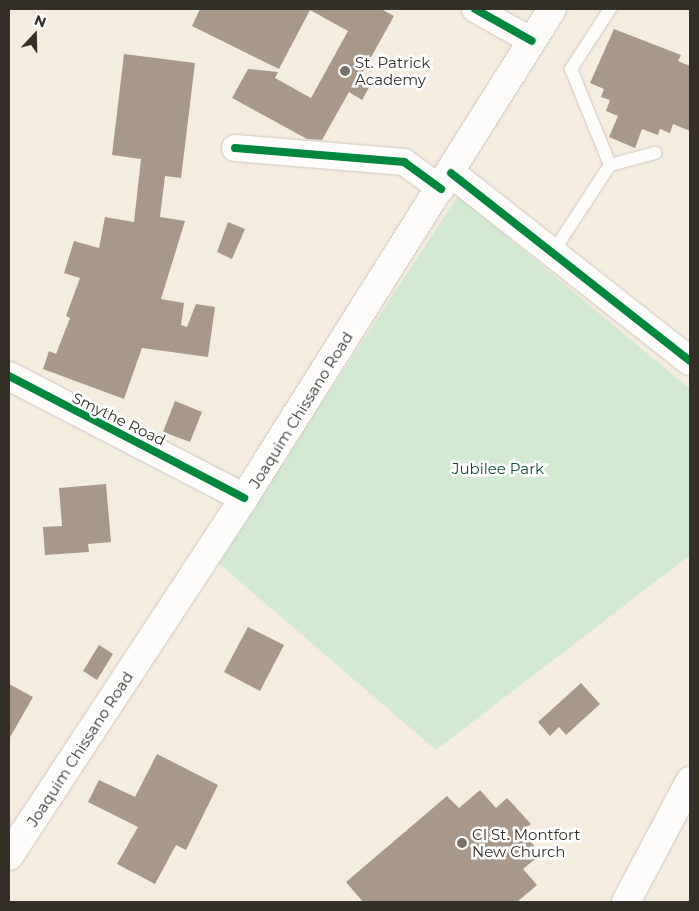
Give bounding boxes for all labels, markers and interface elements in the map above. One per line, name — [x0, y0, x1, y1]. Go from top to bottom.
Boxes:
north arrow — [10, 10, 60, 60]
text: N — [32, 11, 49, 31]
place label: St. Patrick Academy — [355, 53, 430, 88]
marker: St. Patrick Academy — [339, 65, 351, 77]
street label: Joaquim Chissano Road — [245, 329, 357, 491]
street label: Smythe Road — [69, 389, 169, 449]
park label: Jubilee Park — [452, 460, 544, 478]
street label: Joaquim Chissano Road — [23, 668, 137, 830]
place label: CI St. Montfort New Church — [472, 825, 580, 860]
marker: CI St. Montfort New Church — [456, 837, 468, 849]

